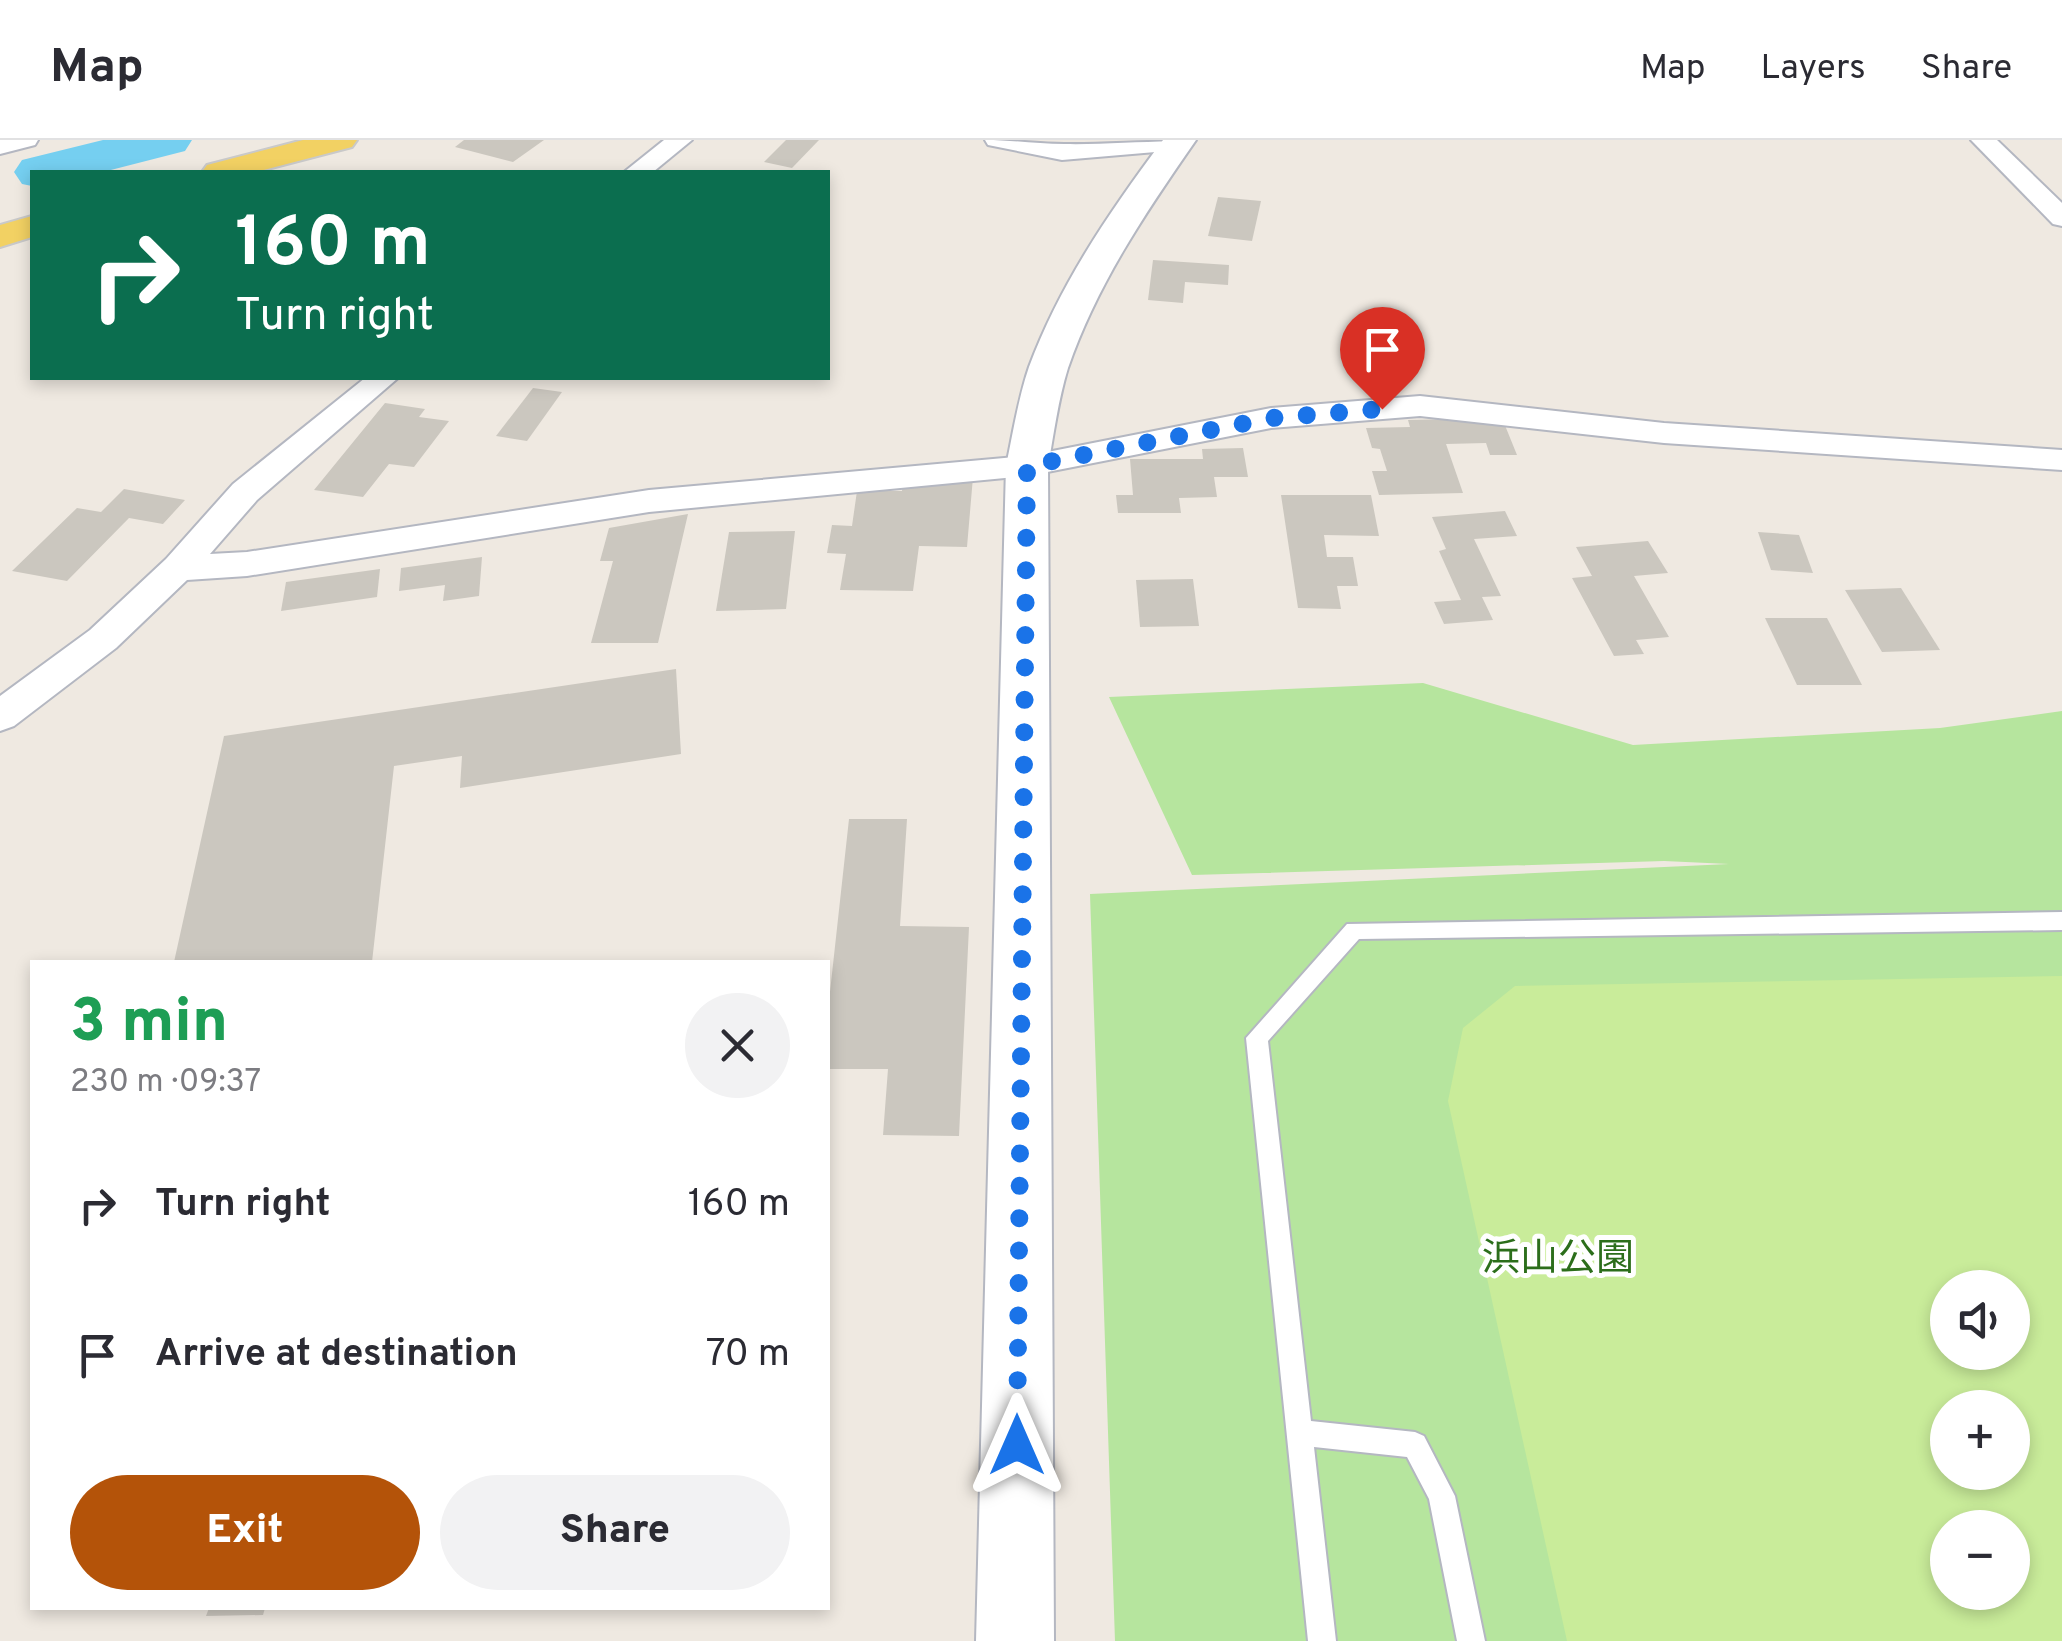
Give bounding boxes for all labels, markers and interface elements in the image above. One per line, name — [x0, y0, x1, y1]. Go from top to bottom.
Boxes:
text: Map — [50, 39, 144, 99]
text: Map — [1640, 47, 1706, 91]
text: Layers — [1761, 47, 1866, 91]
text: Share — [1921, 47, 2012, 91]
text: 160 m — [235, 202, 431, 291]
icon: right — [70, 210, 200, 340]
text: Turn right — [235, 289, 434, 346]
pin — [1340, 307, 1425, 410]
icon: arrive — [1355, 322, 1410, 377]
text: 3 min — [70, 987, 228, 1063]
button: close — [685, 993, 790, 1098]
text: 230 m · 09:37 — [70, 1063, 261, 1103]
icon: right — [70, 1178, 125, 1233]
text: Turn right — [155, 1181, 330, 1230]
text: 160 m — [688, 1181, 790, 1230]
park label: 浜山公園 — [1482, 1236, 1634, 1285]
map controls — [1930, 1270, 2030, 1610]
button: sound — [1930, 1270, 2030, 1370]
icon: arrive — [70, 1328, 125, 1383]
text: Arrive at destination — [155, 1331, 518, 1380]
text: 70 m — [706, 1331, 790, 1380]
button: + — [1930, 1390, 2030, 1490]
position arrow — [965, 1393, 1069, 1497]
button: Exit — [70, 1475, 420, 1590]
button: Share — [440, 1475, 790, 1590]
button: − — [1930, 1510, 2030, 1610]

